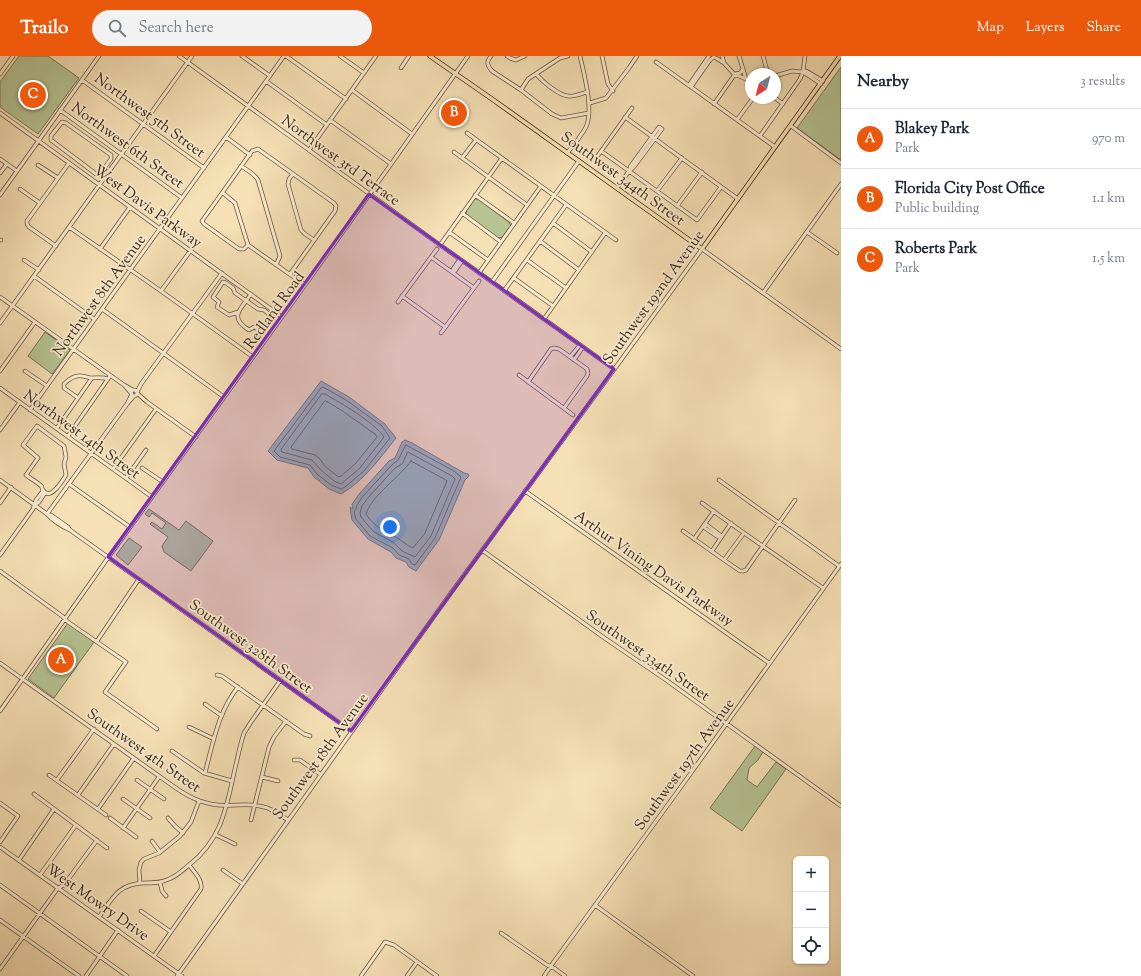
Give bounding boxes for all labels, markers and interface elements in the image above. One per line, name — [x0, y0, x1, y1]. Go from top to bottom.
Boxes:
search box — [92, 10, 372, 46]
text: Trailo — [20, 15, 68, 42]
icon: search — [106, 17, 128, 39]
text: Search here — [138, 18, 214, 39]
text: Map — [977, 18, 1004, 38]
text: Layers — [1026, 18, 1064, 38]
text: Share — [1086, 18, 1121, 38]
north arrow — [745, 68, 781, 104]
street label: Northwest 5th Street — [89, 69, 209, 164]
text: Nearby — [857, 70, 909, 94]
text: 3 results — [1080, 73, 1125, 91]
pin: C — [20, 80, 46, 110]
street label: Northwest 6th Street — [66, 98, 188, 194]
pin: B — [441, 98, 467, 128]
street label: Northwest 3rd Terrace — [276, 111, 404, 212]
text: Blakey Park — [895, 119, 969, 140]
street label: Southwest 344th Street — [556, 127, 688, 231]
text: A — [865, 130, 875, 148]
text: 970 m — [1092, 130, 1125, 148]
text: Park — [895, 140, 920, 158]
street label: West Davis Parkway — [88, 161, 206, 254]
text: Florida City Post Office — [895, 179, 1045, 200]
text: B — [866, 190, 874, 208]
text: 1.1 km — [1092, 190, 1125, 208]
text: Public building — [895, 200, 979, 218]
street label: Southwest 192nd Avenue — [598, 226, 710, 369]
street label: Northwest 8th Avenue — [49, 231, 152, 361]
text: Roberts Park — [895, 239, 977, 260]
text: C — [865, 250, 875, 268]
text: 1.5 km — [1092, 250, 1125, 268]
text: Park — [895, 260, 920, 278]
street label: Redland Road — [240, 267, 311, 354]
street label: Northwest 14th Street — [18, 386, 144, 485]
street label: Arthur Vining Davis Parkway — [569, 506, 737, 633]
your location — [380, 517, 400, 537]
street label: Southwest 328th Street — [184, 595, 316, 699]
street label: Southwest 334th Street — [581, 605, 713, 707]
pin: A — [48, 645, 74, 675]
street label: Southwest 18th Avenue — [268, 689, 374, 824]
street label: Southwest 197th Avenue — [630, 695, 740, 835]
street label: Southwest 4th Street — [82, 704, 204, 799]
map controls — [793, 856, 829, 964]
button: + — [793, 856, 829, 892]
street label: West Mowry Drive — [41, 860, 153, 947]
button: − — [793, 892, 829, 928]
button: locate — [793, 928, 829, 964]

